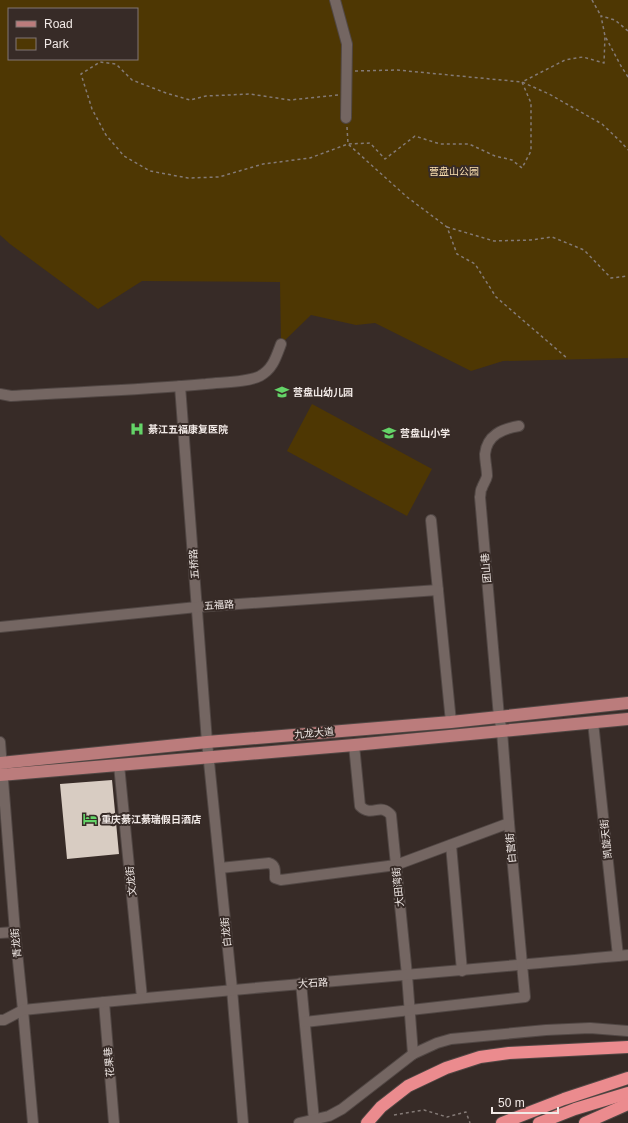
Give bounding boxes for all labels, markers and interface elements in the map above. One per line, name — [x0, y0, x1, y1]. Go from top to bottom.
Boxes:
legend — [8, 8, 138, 60]
text: Road — [44, 17, 73, 31]
text: Park — [44, 37, 70, 51]
park label: 营盘山公园 — [429, 166, 479, 177]
school or university icon: 营盘山幼儿园 — [274, 384, 290, 400]
place label: 营盘山幼儿园 — [293, 386, 353, 398]
hospital icon: 綦江五福康复医院 — [129, 421, 145, 437]
place label: 綦江五福康复医院 — [148, 424, 228, 435]
school or university icon: 营盘山小学 — [381, 425, 397, 441]
place label: 营盘山小学 — [400, 428, 450, 439]
street label: 五桥路 — [187, 549, 201, 579]
street label: 团山巷 — [479, 553, 493, 583]
street label: 五福路 — [204, 598, 234, 612]
street label: 九龙大道 — [294, 726, 334, 740]
hotel icon: 重庆綦江綦瑞假日酒店 — [82, 811, 98, 827]
place label: 重庆綦江綦瑞假日酒店 — [101, 814, 201, 825]
street label: 凯旋天街 — [598, 819, 614, 859]
street label: 白营街 — [504, 833, 518, 863]
street label: 文龙街 — [124, 866, 138, 896]
street label: 大田湾街 — [390, 867, 406, 907]
street label: 白龙街 — [219, 917, 233, 947]
street label: 青龙街 — [9, 928, 23, 958]
street label: 大石路 — [298, 976, 328, 990]
street label: 花果巷 — [102, 1047, 116, 1077]
scale bar — [492, 1089, 558, 1115]
text: 50 m — [498, 1096, 525, 1110]

